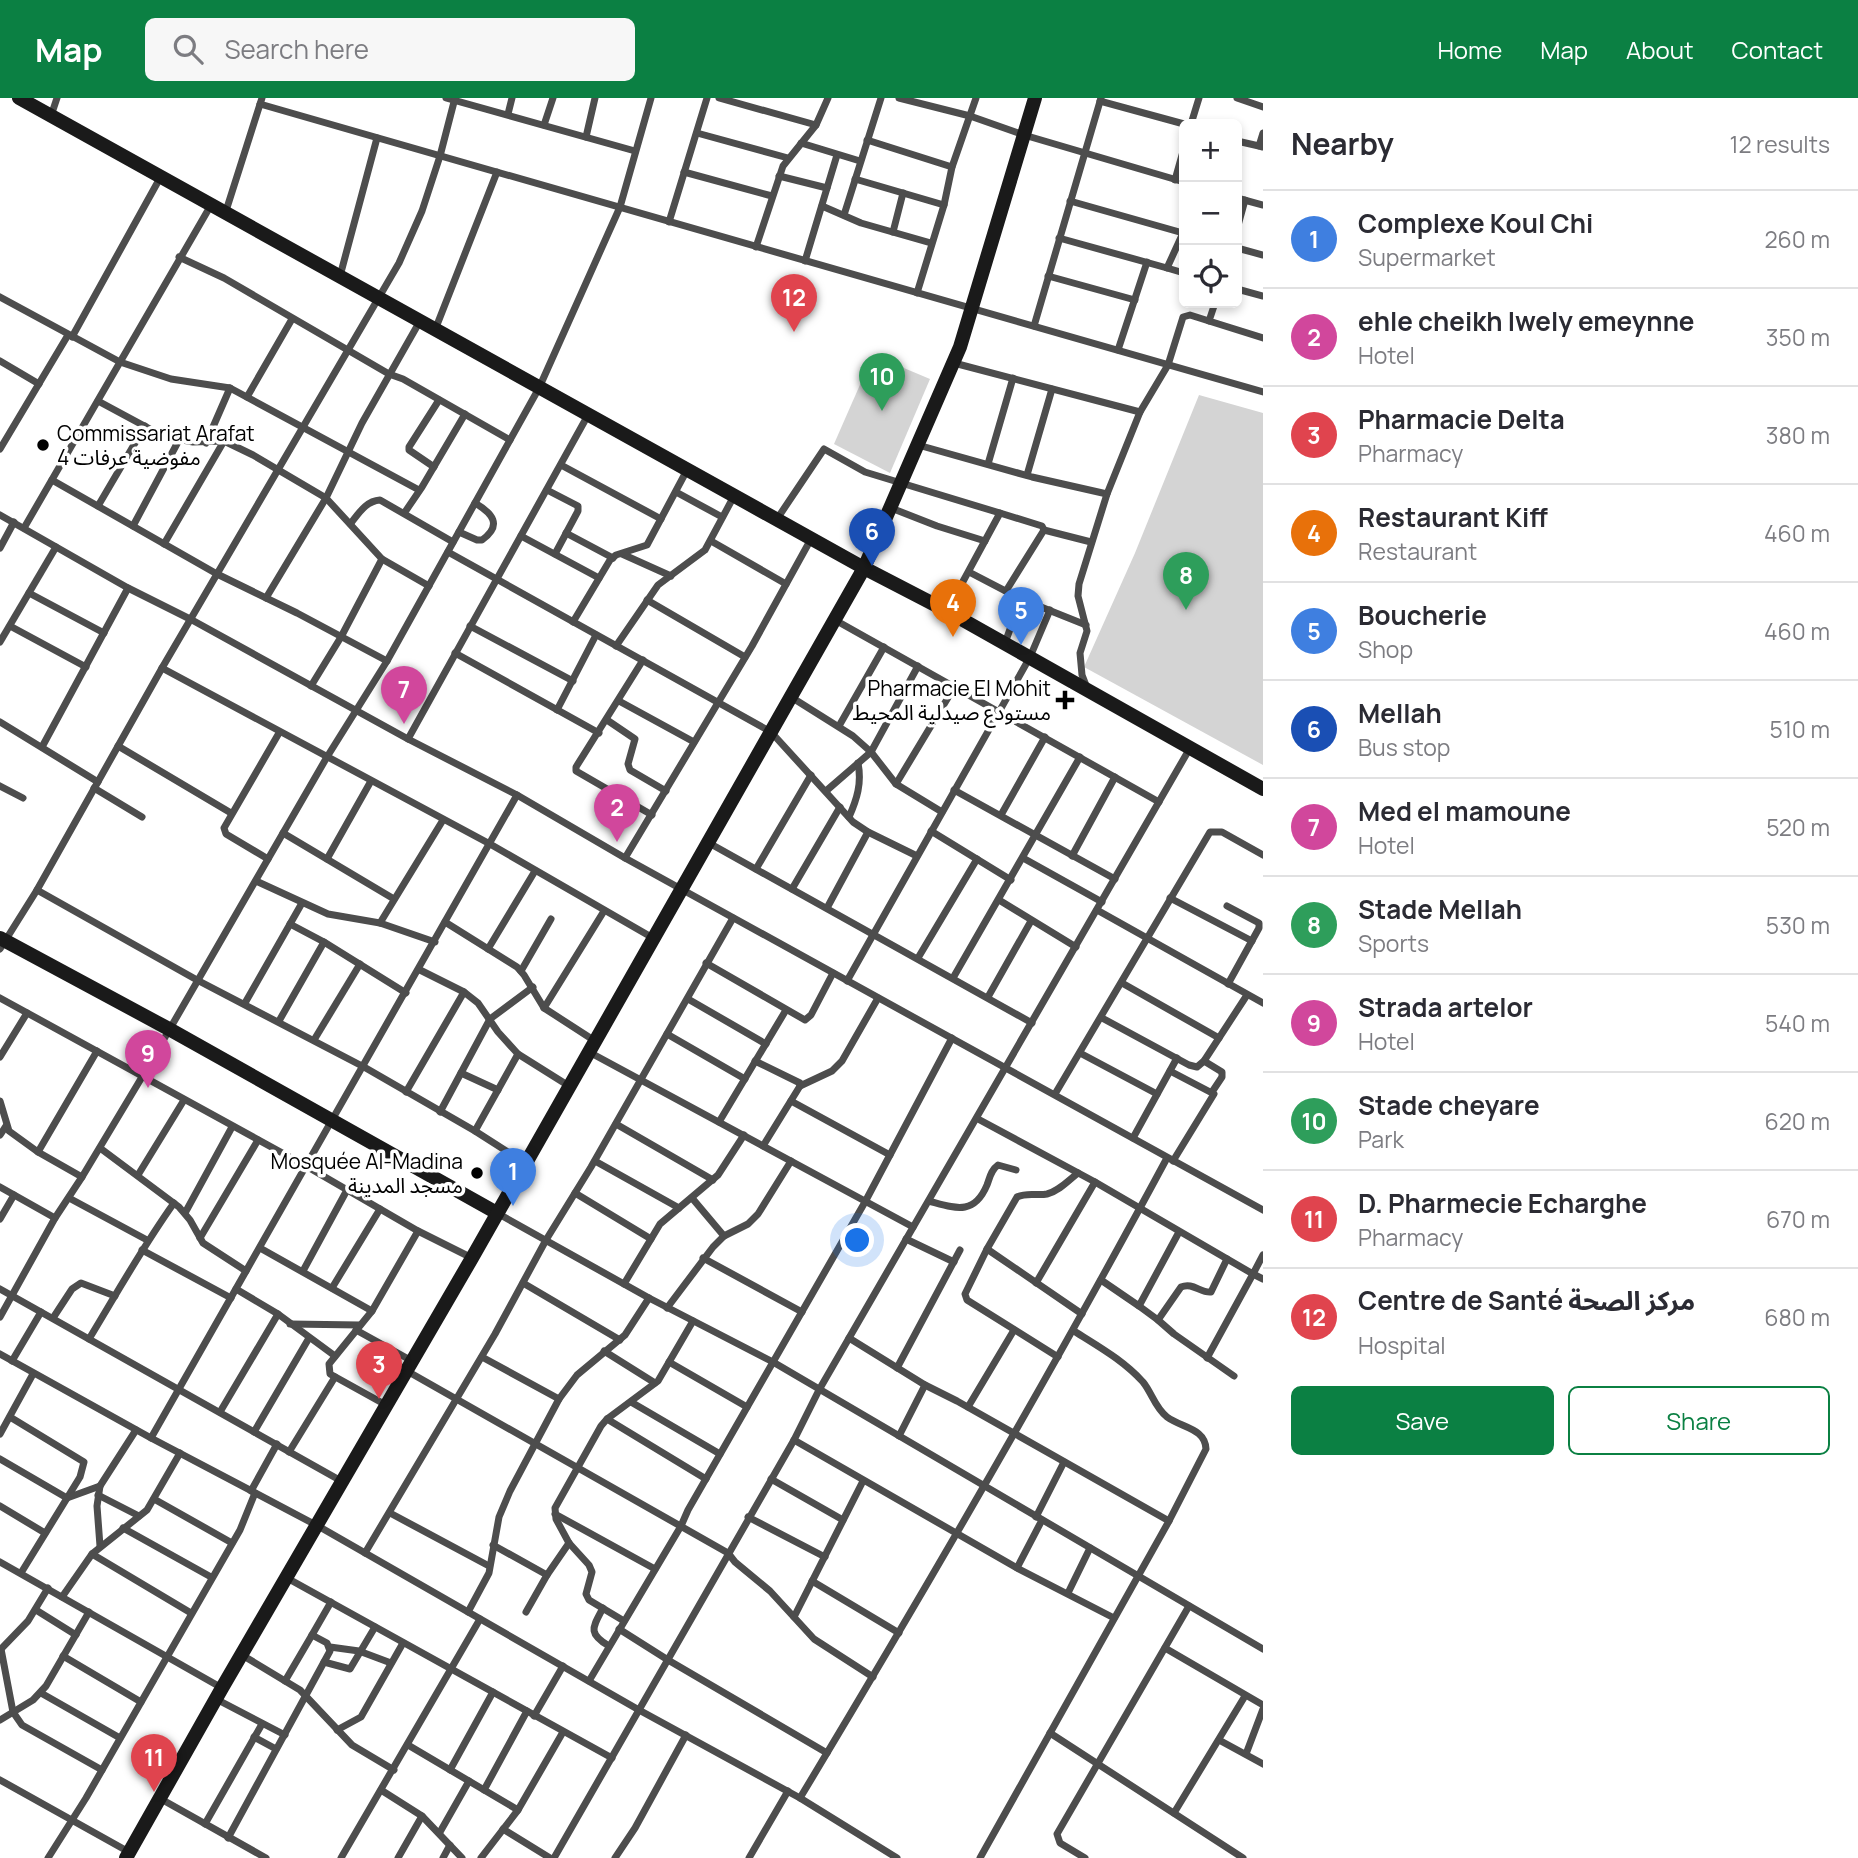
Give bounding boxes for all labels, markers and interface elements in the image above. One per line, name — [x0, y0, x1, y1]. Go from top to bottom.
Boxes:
search box — [145, 18, 635, 81]
text: Map — [35, 27, 103, 72]
icon: search — [169, 30, 207, 68]
text: Search here — [225, 31, 369, 67]
text: Home — [1437, 33, 1502, 66]
text: Map — [1540, 33, 1588, 66]
text: About — [1626, 33, 1694, 66]
text: Contact — [1732, 33, 1823, 66]
map controls — [1179, 119, 1242, 308]
button: + — [1179, 119, 1242, 182]
text: Nearby — [1291, 123, 1394, 164]
text: 12 results — [1729, 128, 1830, 160]
button: − — [1179, 182, 1242, 245]
text: Complexe Koul Chi — [1358, 205, 1593, 241]
text: 1 — [1309, 223, 1319, 255]
text: 260 m — [1764, 223, 1830, 255]
text: Supermarket — [1358, 241, 1496, 273]
button: locate — [1179, 245, 1242, 308]
pin: 12 — [771, 274, 817, 332]
text: ehle cheikh lwely emeynne — [1358, 303, 1694, 339]
text: 2 — [1307, 321, 1321, 353]
text: 350 m — [1766, 321, 1830, 353]
text: Hotel — [1358, 339, 1415, 371]
pin: 10 — [859, 353, 905, 411]
text: Pharmacie Delta — [1358, 401, 1565, 437]
place label: Commissariat Arafat 4 مفوضية عرفات — [57, 419, 255, 471]
text: 3 — [1307, 419, 1321, 451]
text: 380 m — [1766, 419, 1830, 451]
marker: Commissariat Arafat 4 مفوضية عرفات — [35, 437, 51, 453]
text: Pharmacy — [1358, 437, 1463, 469]
text: Restaurant Kiff — [1358, 499, 1548, 535]
pin: 6 — [849, 508, 895, 566]
text: 4 — [1307, 517, 1321, 549]
text: 460 m — [1764, 517, 1830, 549]
text: Restaurant — [1358, 535, 1477, 567]
pin: 8 — [1163, 552, 1209, 610]
pin: 4 — [930, 579, 976, 637]
pin: 5 — [998, 587, 1044, 645]
text: Boucherie — [1358, 597, 1487, 633]
text: 5 — [1307, 615, 1321, 647]
text: 460 m — [1764, 615, 1830, 647]
text: Shop — [1358, 633, 1413, 665]
pin: 7 — [381, 666, 427, 724]
place label: Pharmacie El Mohit مستودع صيدلية المحيط — [853, 674, 1051, 728]
marker: Pharmacie El Mohit مستودع صيدلية المحيط — [1057, 692, 1073, 708]
text: Mellah — [1358, 695, 1442, 731]
text: 6 — [1307, 713, 1321, 745]
text: 510 m — [1770, 713, 1830, 745]
text: Bus stop — [1358, 731, 1450, 763]
pin: 2 — [594, 784, 640, 842]
text: Med el mamoune — [1358, 793, 1571, 829]
text: 7 — [1308, 811, 1320, 843]
text: 520 m — [1766, 811, 1830, 843]
text: Hotel — [1358, 829, 1415, 861]
text: Stade Mellah — [1358, 891, 1522, 927]
text: 8 — [1307, 909, 1321, 941]
text: 530 m — [1766, 909, 1830, 941]
text: Sports — [1358, 927, 1429, 959]
text: Strada artelor — [1358, 989, 1533, 1025]
text: 9 — [1307, 1007, 1321, 1039]
text: 540 m — [1765, 1007, 1830, 1039]
text: Hotel — [1358, 1025, 1415, 1057]
pin: 9 — [125, 1030, 171, 1088]
text: Stade cheyare — [1358, 1087, 1540, 1123]
text: 10 — [1301, 1105, 1327, 1137]
text: 620 m — [1764, 1105, 1830, 1137]
text: Park — [1358, 1123, 1404, 1155]
place label: Mosquée Al-Madina مسجد المدينة — [271, 1147, 463, 1199]
pin: 1 — [490, 1148, 536, 1206]
marker: Mosquée Al-Madina مسجد المدينة — [469, 1165, 485, 1181]
text: D. Pharmecie Echarghe — [1358, 1185, 1647, 1221]
text: 11 — [1304, 1203, 1324, 1235]
text: 670 m — [1766, 1203, 1830, 1235]
text: Pharmacy — [1358, 1221, 1463, 1253]
your location — [840, 1223, 874, 1257]
text: Centre de Santé مركز الصحة — [1358, 1282, 1695, 1318]
text: 12 — [1302, 1301, 1326, 1333]
text: 680 m — [1764, 1301, 1830, 1333]
text: Hospital — [1358, 1329, 1446, 1361]
pin: 3 — [356, 1341, 402, 1399]
button: Save — [1291, 1386, 1554, 1455]
button: Share — [1568, 1386, 1830, 1455]
pin: 11 — [131, 1734, 177, 1792]

